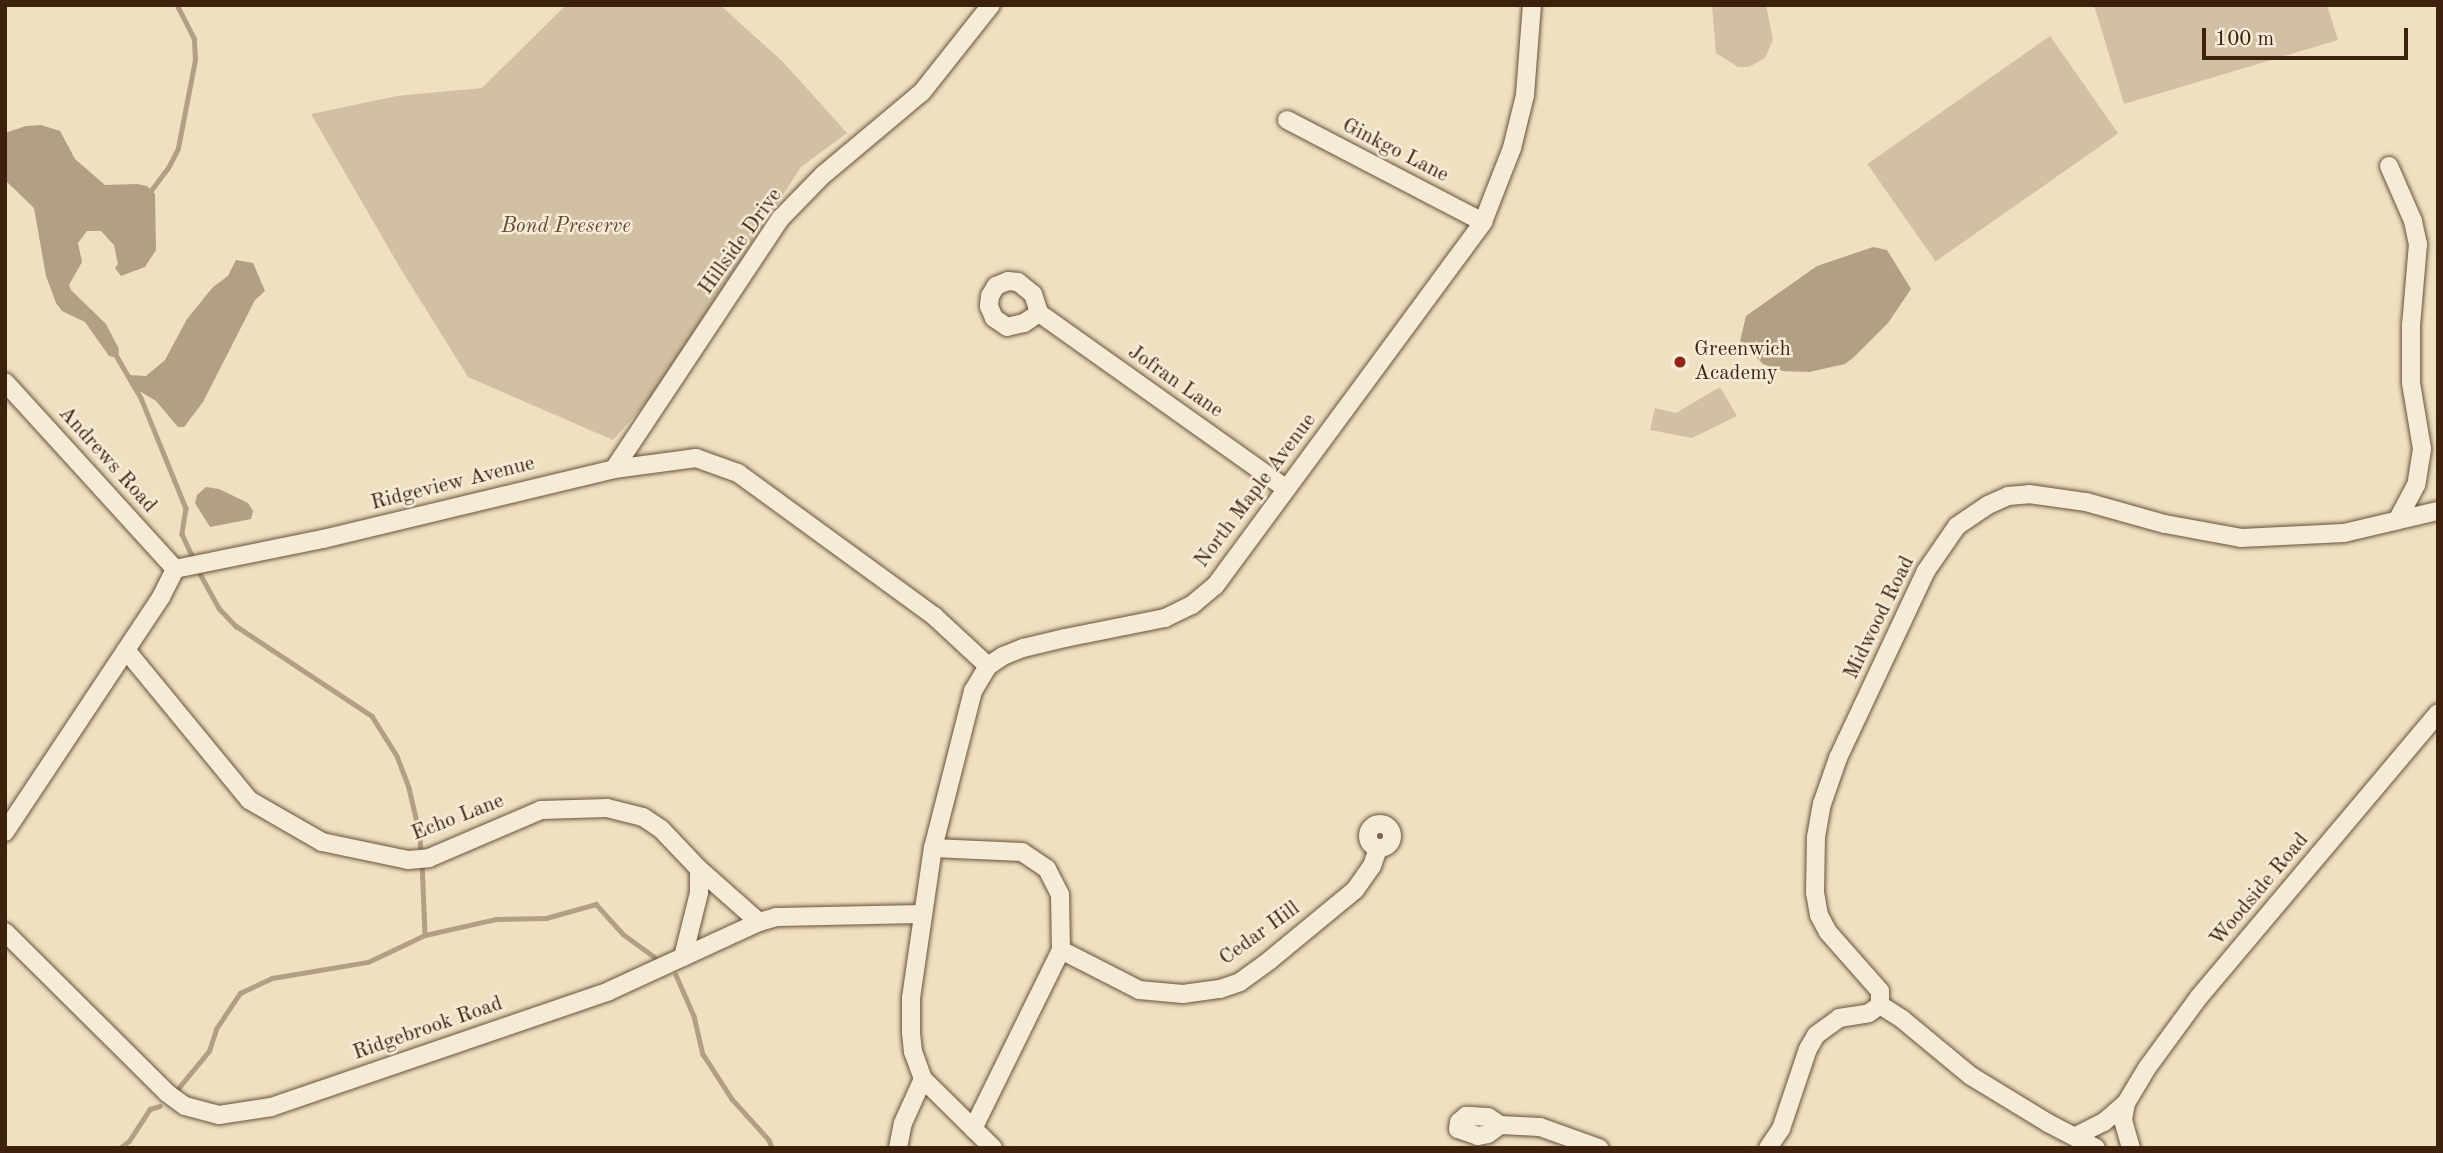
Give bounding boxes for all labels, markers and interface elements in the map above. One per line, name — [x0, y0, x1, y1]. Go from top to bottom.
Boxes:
scale bar — [2205, 14, 2412, 58]
text: 100 m — [2215, 29, 2274, 50]
street label: Ginkgo Lane — [1338, 113, 1452, 189]
street label: Hillside Drive — [694, 184, 788, 300]
park label: Bond Preserve — [501, 214, 631, 240]
place label: Greenwich Academy — [1694, 337, 1791, 387]
street label: Jofran Lane — [1123, 340, 1227, 424]
marker: Greenwich Academy — [1672, 354, 1688, 370]
street label: Andrews Road — [53, 402, 161, 518]
street label: North Maple Avenue — [1190, 409, 1322, 573]
street label: Ridgeview Avenue — [368, 451, 538, 517]
street label: Midwood Road — [1839, 552, 1921, 684]
street label: Echo Lane — [408, 789, 508, 847]
street label: Woodside Road — [2205, 828, 2315, 952]
street label: Cedar Hill — [1215, 896, 1305, 972]
street label: Ridgebrook Road — [350, 992, 506, 1066]

